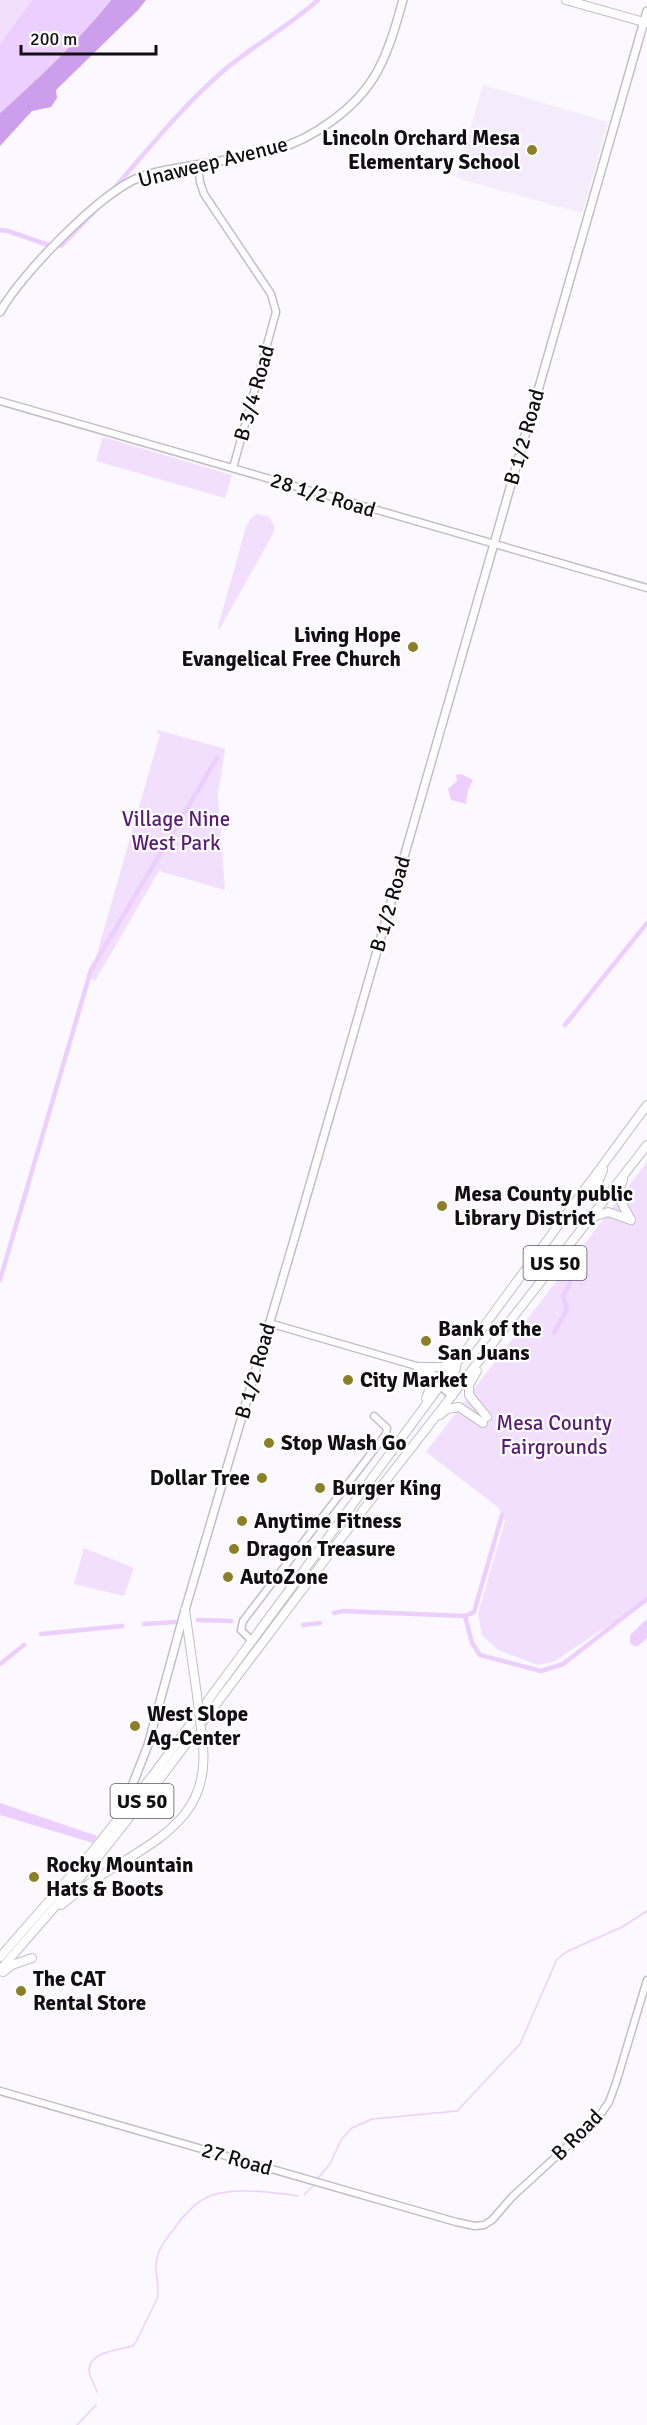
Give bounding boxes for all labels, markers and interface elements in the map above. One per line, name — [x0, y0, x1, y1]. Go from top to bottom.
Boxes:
scale bar — [21, 18, 156, 56]
text: 200 m — [30, 28, 77, 50]
place label: Lincoln Orchard Mesa Elementary School — [322, 125, 520, 175]
street label: Unaweep Avenue — [135, 131, 291, 193]
marker: Lincoln Orchard Mesa Elementary School — [525, 143, 539, 157]
street label: B 3/4 Road — [228, 342, 280, 444]
street label: B 1/2 Road — [498, 386, 550, 488]
street label: 28 1/2 Road — [267, 467, 379, 523]
place label: Living Hope Evangelical Free Church — [182, 622, 401, 672]
marker: Living Hope Evangelical Free Church — [406, 640, 420, 654]
park label: Village Nine West Park — [122, 806, 230, 856]
street label: B 1/2 Road — [364, 853, 416, 955]
place label: Mesa County public Library District — [454, 1181, 633, 1231]
marker: Mesa County public Library District — [435, 1199, 449, 1213]
road number: US 50 — [524, 1246, 586, 1280]
place label: Bank of the San Juans — [438, 1316, 542, 1366]
street label: B 1/2 Road — [229, 1320, 281, 1422]
marker: Bank of the San Juans — [419, 1334, 433, 1348]
place label: City Market — [360, 1367, 468, 1393]
marker: City Market — [341, 1373, 355, 1387]
park label: Mesa County Fairgrounds — [496, 1410, 612, 1460]
place label: Stop Wash Go — [281, 1430, 406, 1456]
marker: Stop Wash Go — [262, 1436, 276, 1450]
place label: Dollar Tree — [150, 1465, 250, 1491]
marker: Dollar Tree — [255, 1471, 269, 1485]
place label: Burger King — [332, 1475, 441, 1501]
marker: Burger King — [313, 1481, 327, 1495]
place label: Anytime Fitness — [254, 1508, 402, 1534]
marker: Anytime Fitness — [235, 1514, 249, 1528]
place label: Dragon Treasure — [246, 1536, 395, 1562]
marker: Dragon Treasure — [227, 1542, 241, 1556]
place label: AutoZone — [240, 1564, 328, 1590]
marker: AutoZone — [221, 1570, 235, 1584]
place label: West Slope Ag-Center — [147, 1701, 248, 1751]
marker: West Slope Ag-Center — [128, 1719, 142, 1733]
road number: US 50 — [110, 1784, 174, 1818]
place label: Rocky Mountain Hats & Boots — [46, 1852, 194, 1902]
marker: Rocky Mountain Hats & Boots — [27, 1870, 41, 1884]
place label: The CAT Rental Store — [33, 1966, 146, 2016]
marker: The CAT Rental Store — [14, 1984, 28, 1998]
street label: B Road — [546, 2104, 608, 2166]
street label: 27 Road — [199, 2137, 275, 2181]

